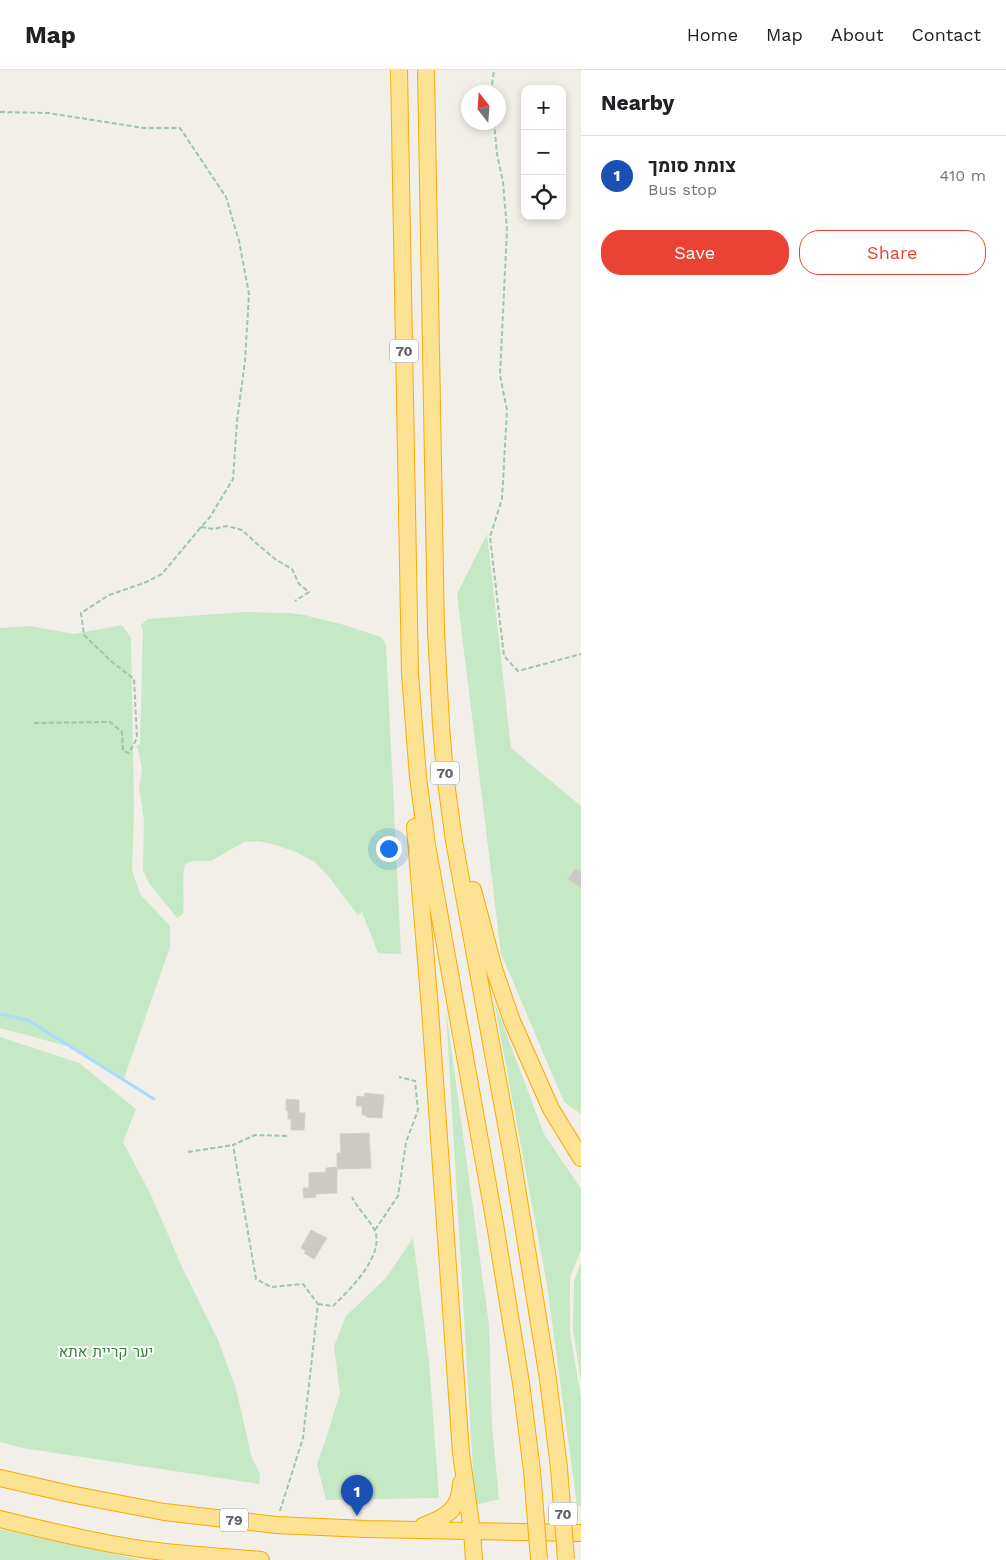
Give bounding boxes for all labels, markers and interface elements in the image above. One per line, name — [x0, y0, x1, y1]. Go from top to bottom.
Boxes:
text: Map — [25, 21, 76, 49]
text: Home — [687, 24, 738, 45]
text: Map — [766, 24, 803, 45]
text: About — [831, 24, 883, 45]
text: Contact — [911, 24, 981, 45]
north arrow — [461, 85, 506, 130]
map controls — [521, 85, 566, 220]
button: + — [521, 85, 566, 130]
text: Nearby — [601, 90, 674, 115]
button: − — [521, 130, 566, 175]
text: צומת סומך — [648, 154, 736, 177]
text: 1 — [614, 166, 620, 185]
text: 410 m — [940, 166, 986, 185]
button: locate — [521, 175, 566, 220]
text: Bus stop — [648, 180, 717, 199]
button: Save — [601, 230, 789, 275]
button: Share — [799, 230, 986, 275]
road number: 70 — [390, 340, 418, 362]
road number: 70 — [431, 761, 459, 784]
your location — [376, 836, 402, 862]
park label: יער קריית אתא — [59, 1343, 153, 1361]
pin: 1 — [341, 1475, 373, 1516]
road number: 70 — [549, 1502, 577, 1526]
road number: 79 — [220, 1508, 248, 1532]

